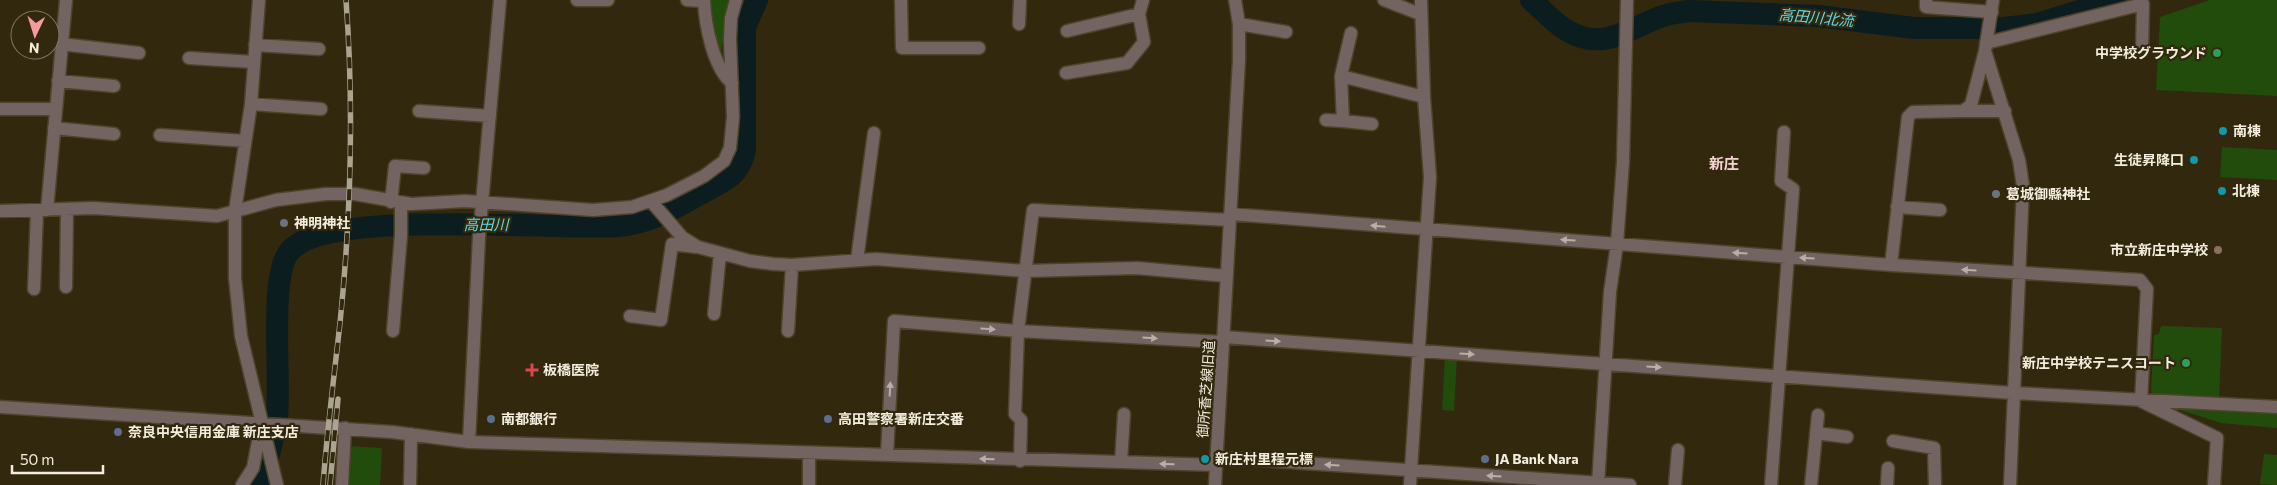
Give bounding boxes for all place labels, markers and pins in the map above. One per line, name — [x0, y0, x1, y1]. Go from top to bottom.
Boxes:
place label: 中学校グラウンド — [2095, 44, 2207, 61]
marker: 中学校グラウンド — [2211, 47, 2223, 59]
place label: 南棟 — [2233, 122, 2261, 139]
marker: 南棟 — [2217, 125, 2229, 137]
place label: 生徒昇降口 — [2114, 151, 2184, 168]
marker: 生徒昇降口 — [2188, 154, 2200, 166]
place label: 北棟 — [2232, 182, 2260, 199]
place label: 葛城御縣神社 — [2006, 185, 2090, 202]
marker: 北棟 — [2216, 185, 2228, 197]
marker: 葛城御縣神社 — [1990, 188, 2002, 200]
place label: 神明神社 — [294, 214, 350, 231]
marker: 神明神社 — [278, 217, 290, 229]
place label: 市立新庄中学校 — [2110, 241, 2208, 258]
marker: 市立新庄中学校 — [2212, 244, 2224, 256]
place label: 新庄中学校テニスコート — [2022, 354, 2176, 371]
marker: 新庄中学校テニスコート — [2180, 357, 2192, 369]
place label: 板橋医院 — [543, 361, 599, 378]
marker: 板橋医院 — [525, 363, 539, 377]
place label: 南都銀行 — [501, 410, 557, 427]
place label: 高田警察署新庄交番 — [838, 410, 964, 427]
marker: 南都銀行 — [485, 413, 497, 425]
marker: 高田警察署新庄交番 — [822, 413, 834, 425]
place label: 奈良中央信用金庫 新庄支店 — [128, 423, 299, 440]
marker: 奈良中央信用金庫 新庄支店 — [112, 426, 124, 438]
place label: 新庄村里程元標 — [1215, 450, 1313, 467]
place label: JA Bank Nara — [1495, 450, 1579, 467]
marker: 新庄村里程元標 — [1199, 453, 1211, 465]
marker: JA Bank Nara — [1479, 453, 1491, 465]

